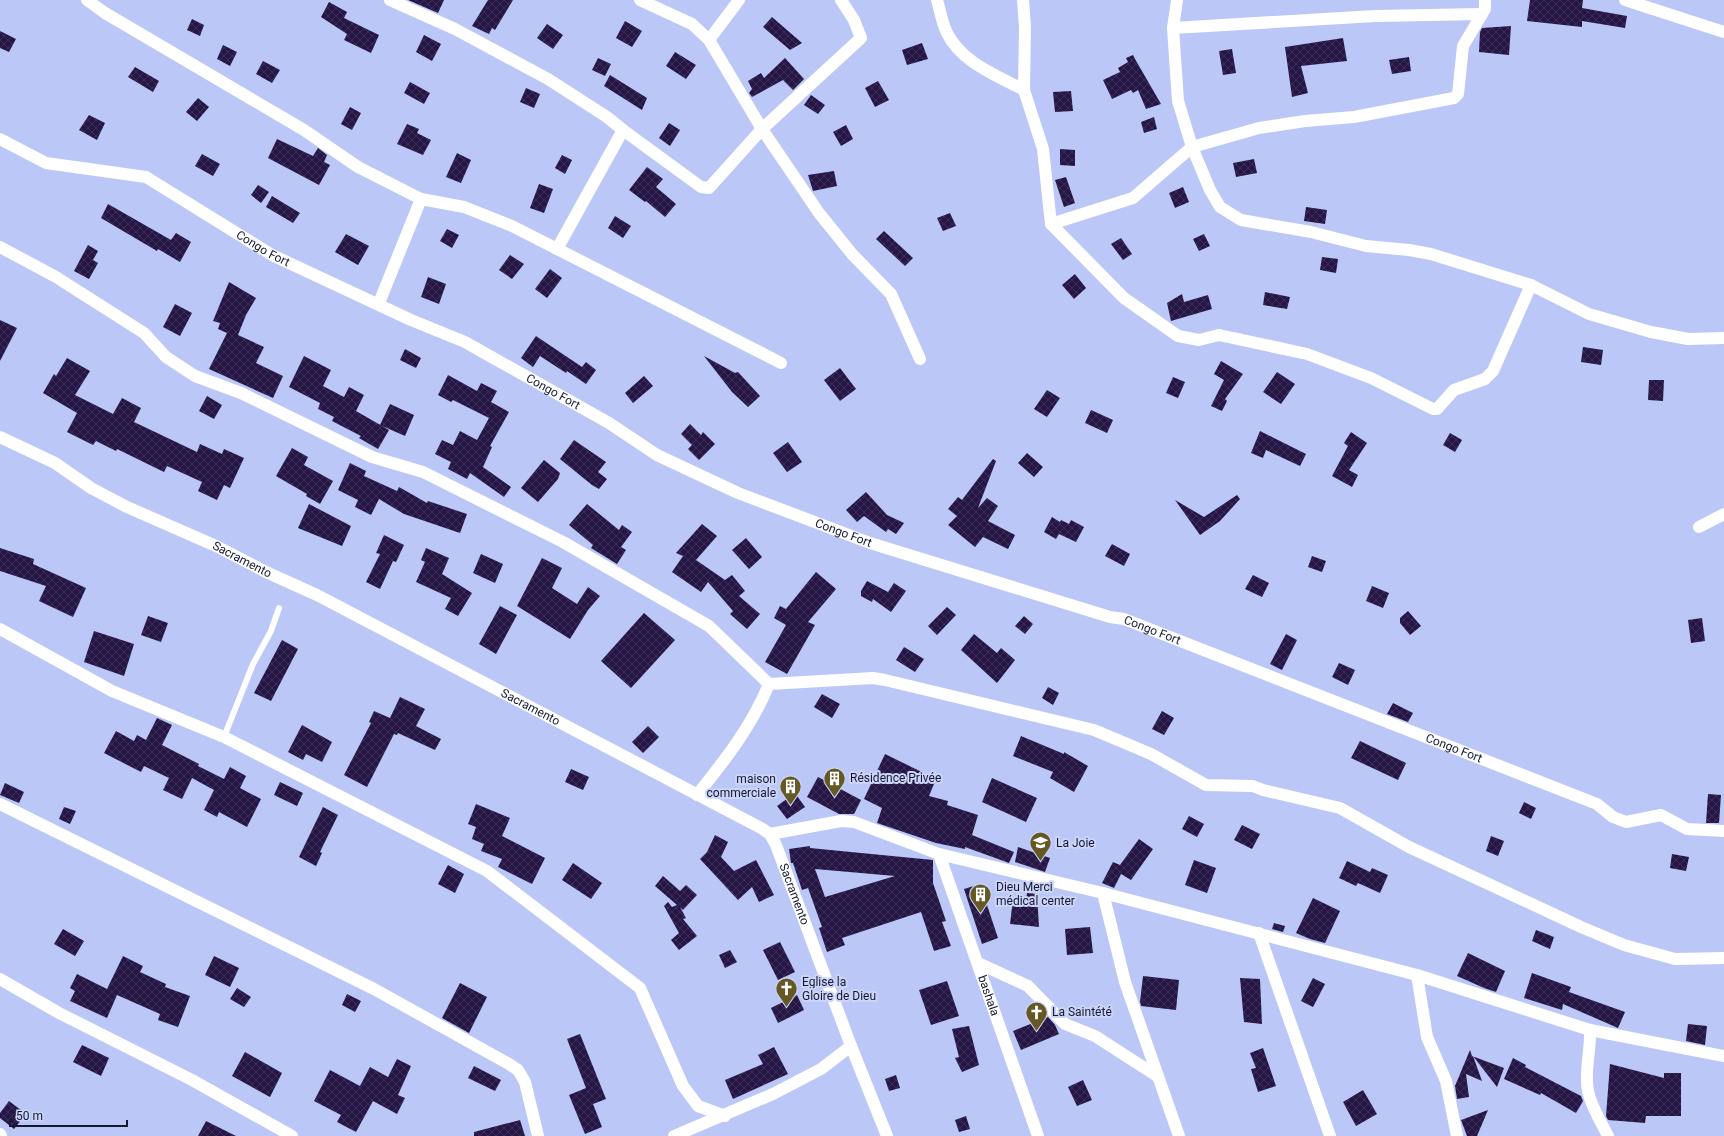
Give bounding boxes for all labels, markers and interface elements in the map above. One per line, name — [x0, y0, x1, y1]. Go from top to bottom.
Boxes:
street label: Congo Fort — [234, 228, 292, 269]
street label: Congo Fort — [524, 371, 583, 412]
street label: Congo Fort — [813, 516, 874, 550]
street label: Sacramento — [210, 538, 274, 581]
street label: Congo Fort — [1122, 613, 1183, 647]
street label: Sacramento — [499, 686, 562, 728]
street label: Congo Fort — [1424, 731, 1484, 765]
building icon: Résidence Privée — [821, 765, 847, 798]
place label: Résidence Privée — [850, 771, 941, 785]
place label: maison commerciale — [707, 772, 776, 800]
building icon: maison commerciale — [778, 773, 804, 806]
school or university icon: La Joie — [1027, 830, 1053, 863]
place label: La Joie — [1056, 836, 1095, 850]
street label: Sacramento — [776, 861, 812, 927]
place label: Dieu Merci médical center — [996, 880, 1075, 908]
building icon: Dieu Merci médical center — [968, 881, 994, 914]
street label: bashala — [975, 973, 1002, 1018]
place label: Eglise la Gloire de Dieu — [802, 975, 876, 1003]
church icon: Eglise la Gloire de Dieu — [774, 976, 800, 1009]
church icon: La Saintété — [1023, 999, 1049, 1032]
place label: La Saintété — [1052, 1005, 1112, 1019]
scale bar — [10, 1102, 127, 1128]
text: 50 m — [16, 1109, 43, 1123]

